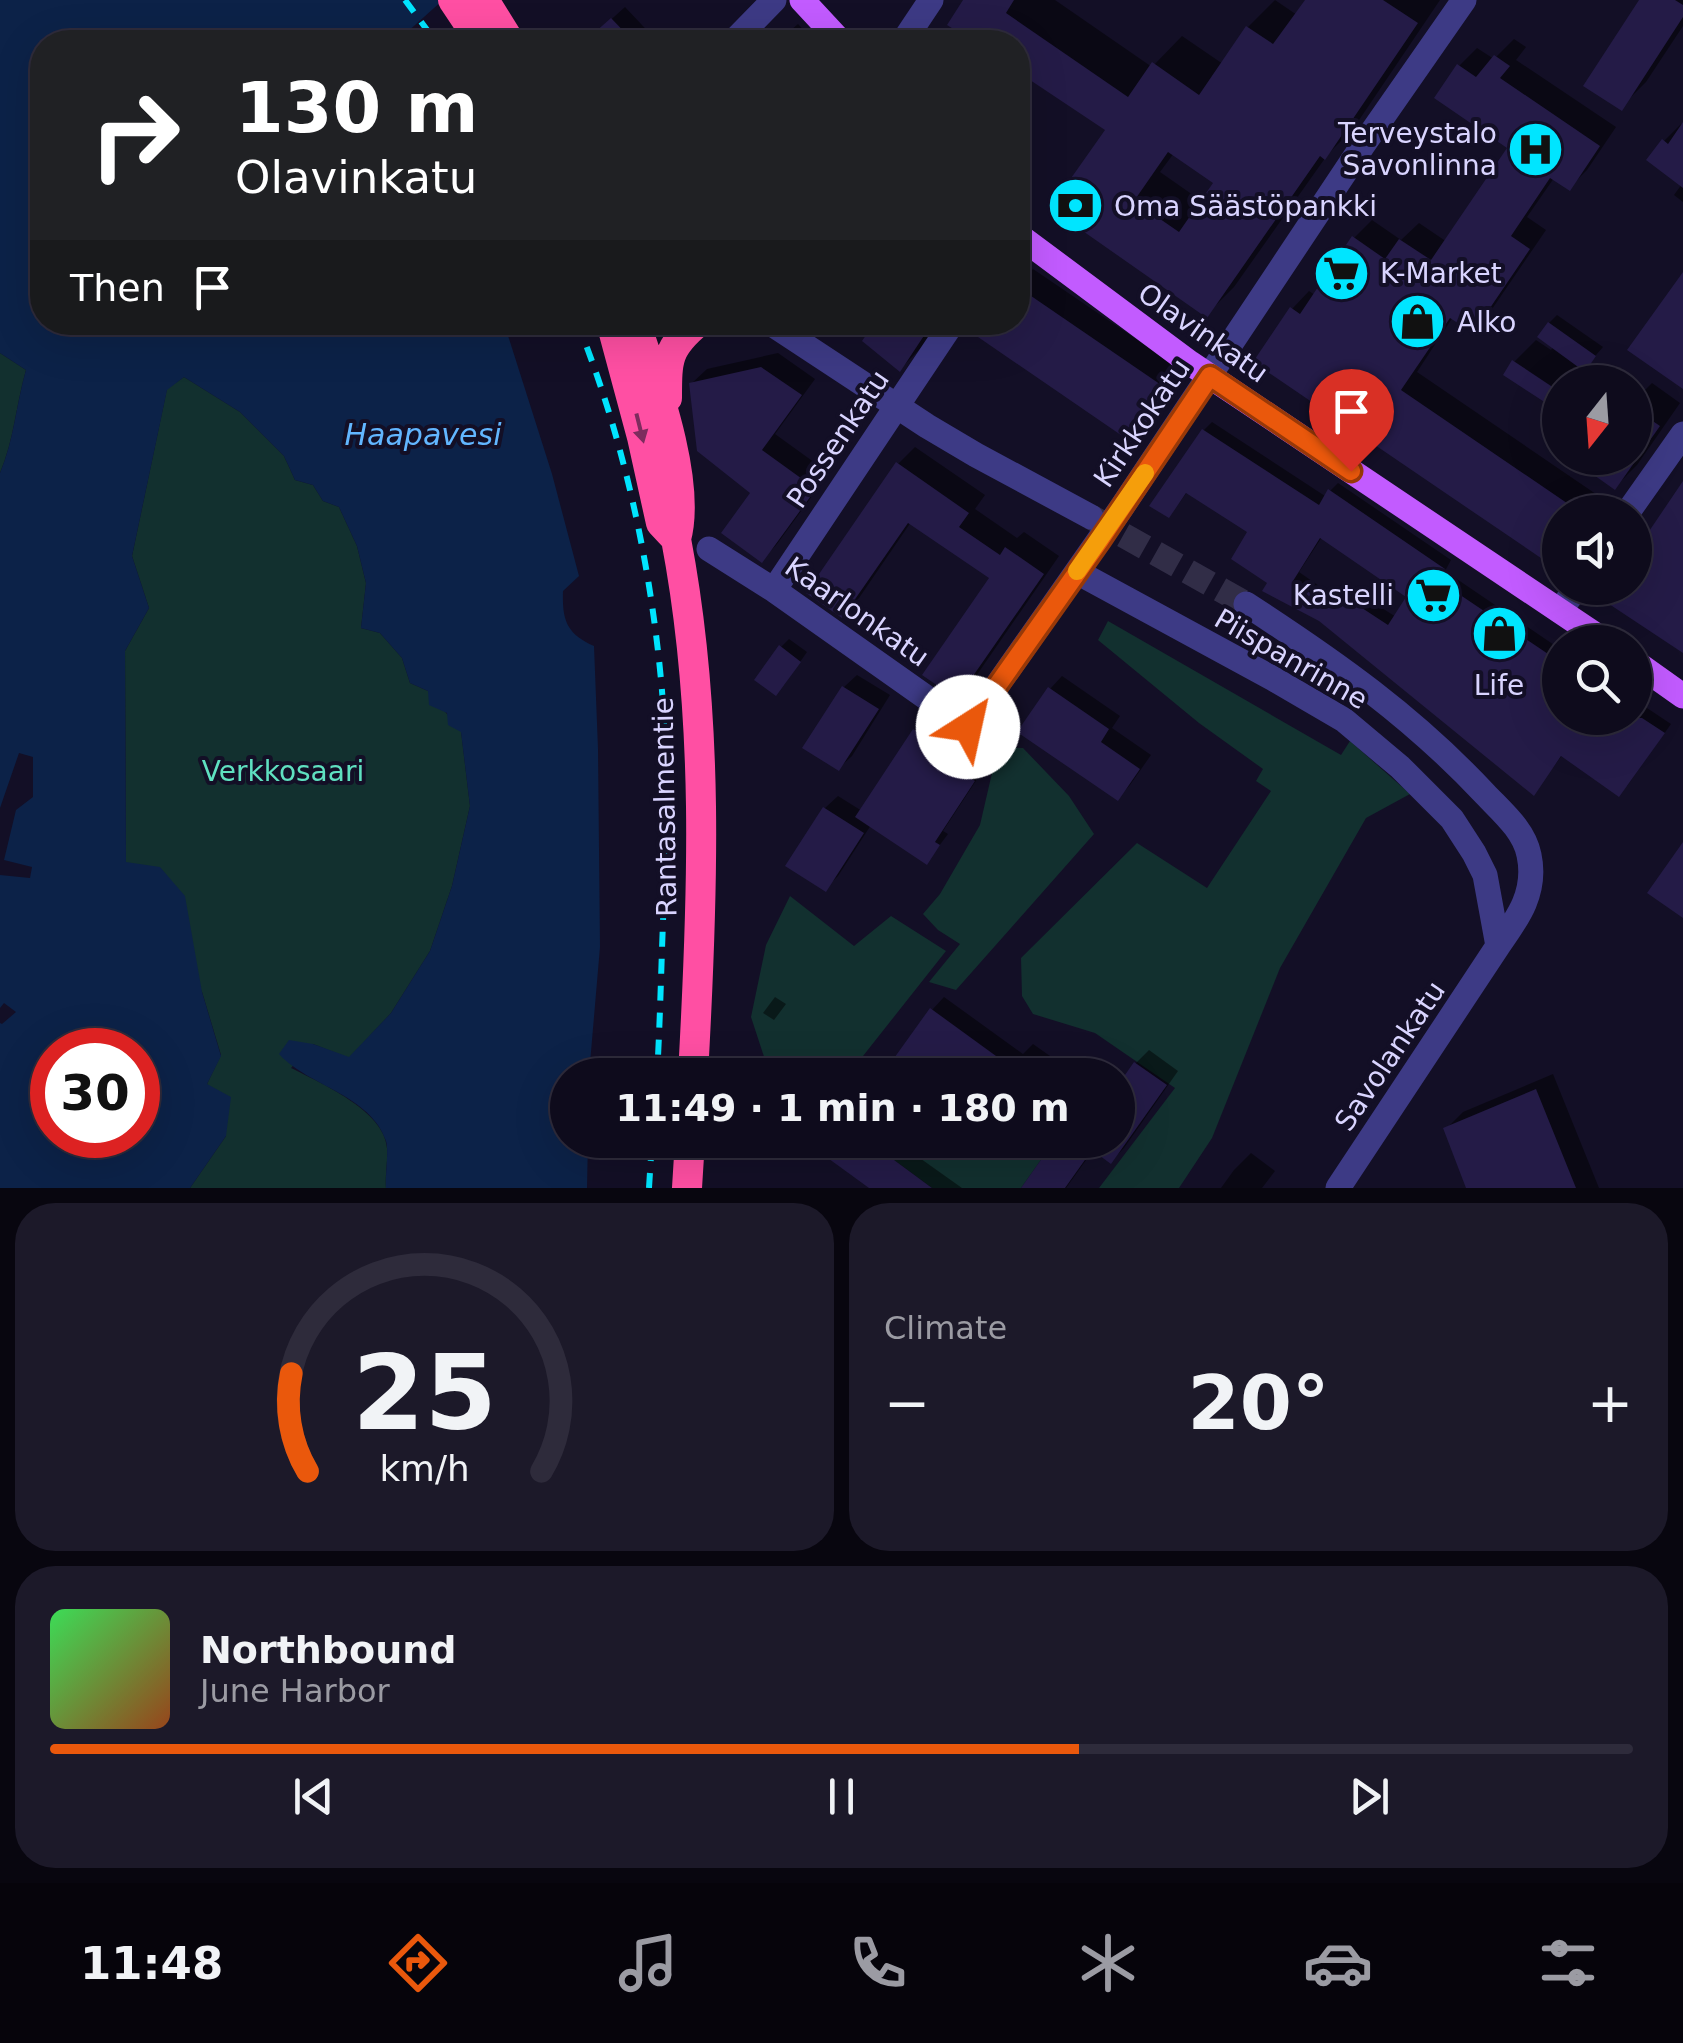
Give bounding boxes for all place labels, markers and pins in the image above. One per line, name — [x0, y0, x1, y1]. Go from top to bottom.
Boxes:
place label: Terveystalo Savonlinna — [1337, 117, 1497, 182]
hospital icon: Terveystalo Savonlinna — [1506, 119, 1566, 179]
bank icon: Oma Säästöpankki — [1045, 176, 1105, 236]
place label: Oma Säästöpankki — [1114, 190, 1377, 223]
supermarket icon: K-Market — [1311, 243, 1371, 303]
place label: K-Market — [1380, 257, 1502, 290]
shop icon: Alko — [1388, 292, 1448, 352]
place label: Alko — [1457, 306, 1516, 339]
pin — [1309, 369, 1394, 472]
supermarket icon: Kastelli — [1403, 565, 1463, 625]
place label: Kastelli — [1293, 579, 1394, 612]
shop icon: Life — [1469, 604, 1529, 664]
place label: Life — [1474, 669, 1524, 702]

